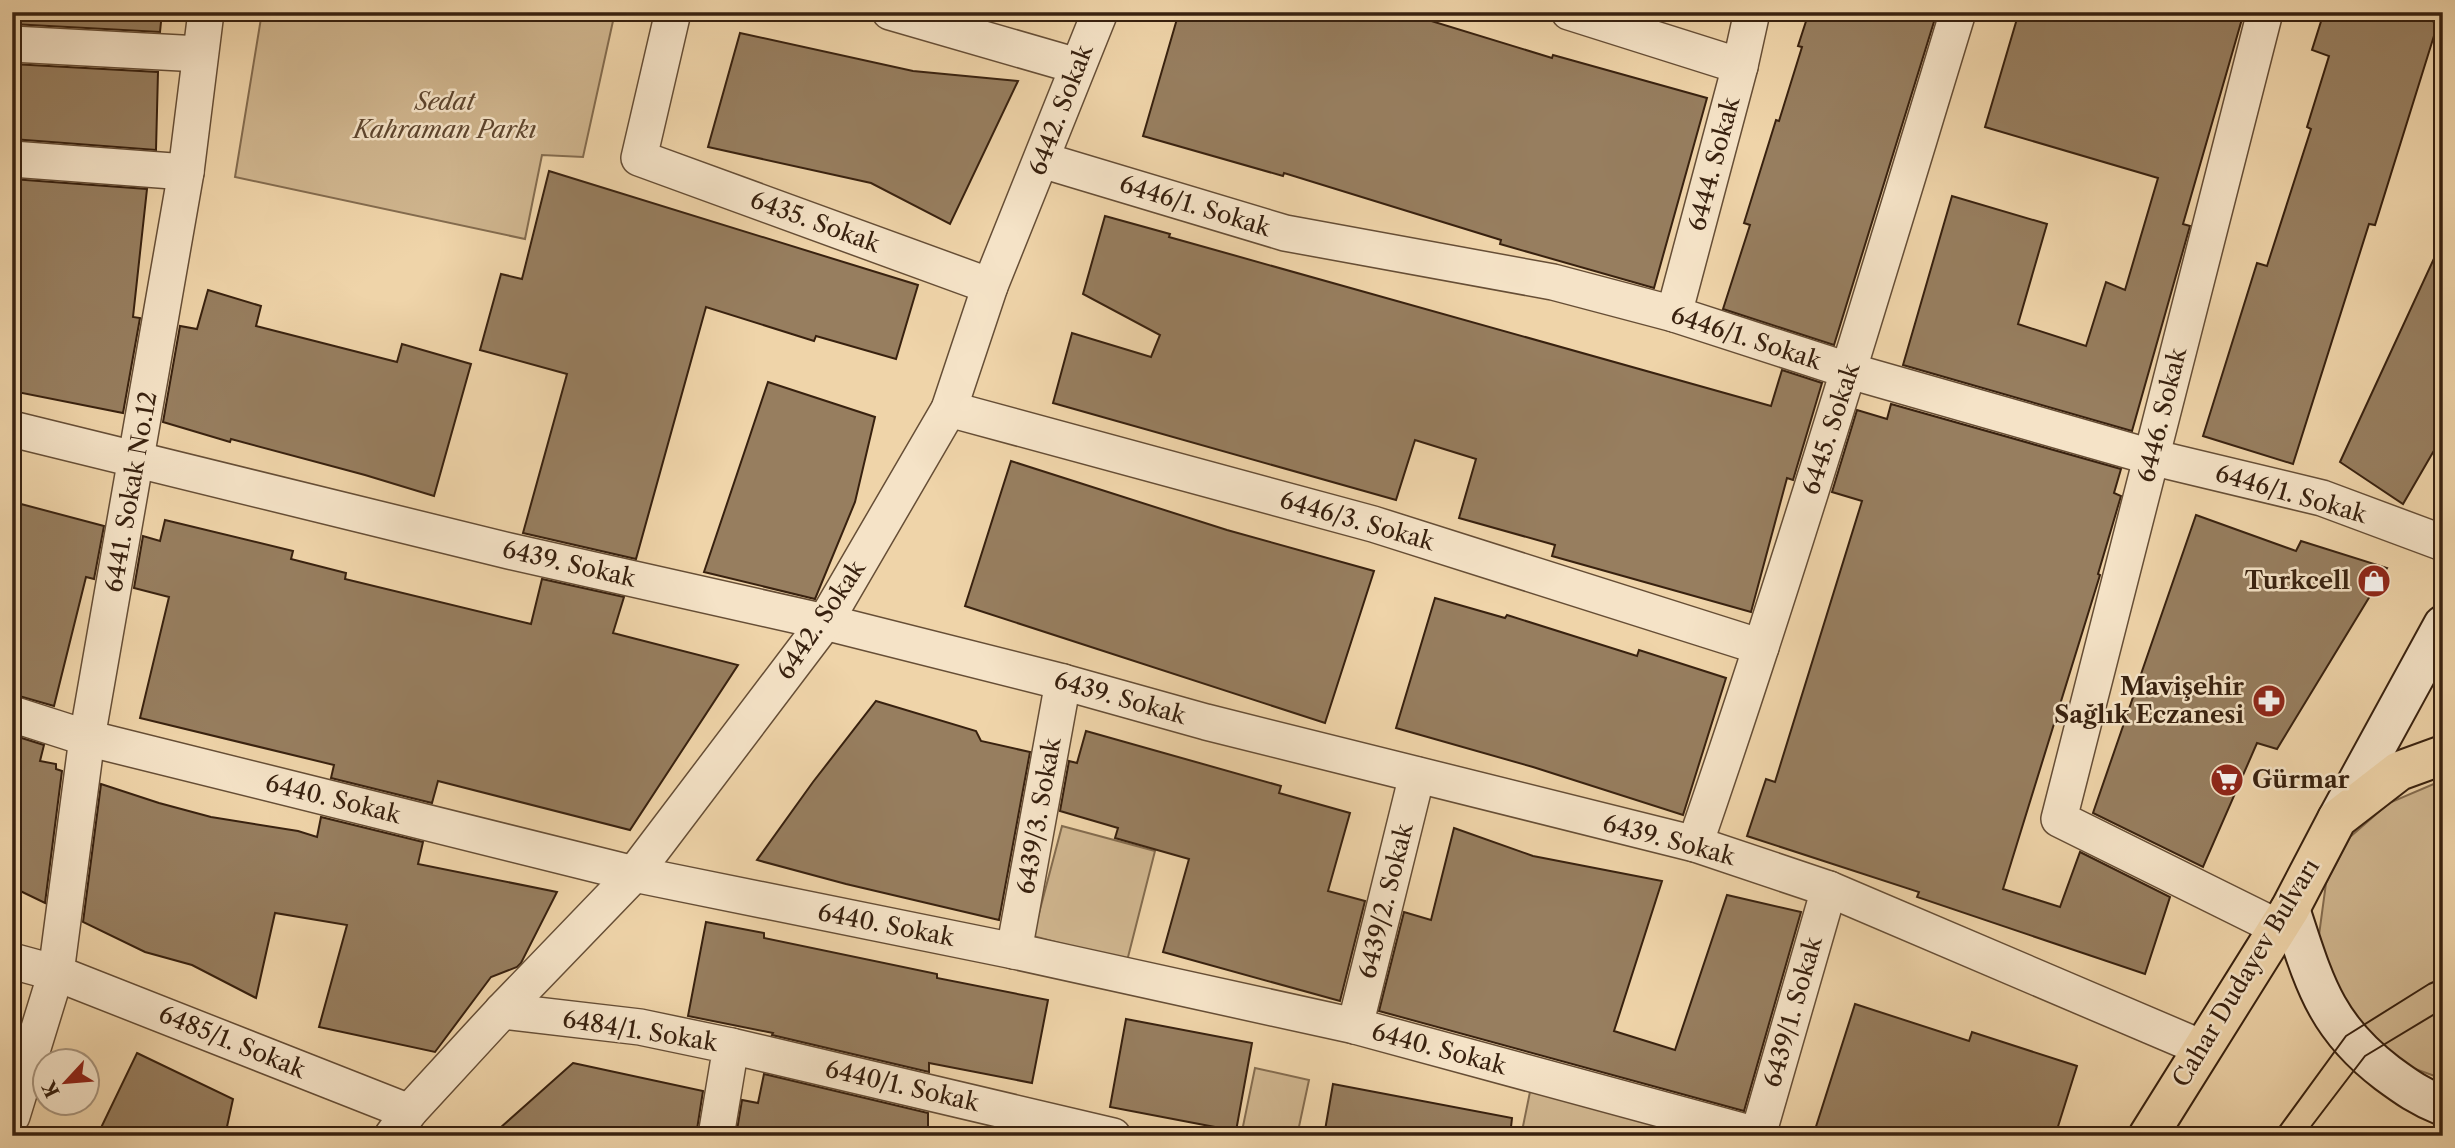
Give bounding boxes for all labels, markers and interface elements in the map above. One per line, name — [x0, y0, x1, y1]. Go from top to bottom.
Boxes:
street label: 6442. Sokak — [1022, 40, 1099, 179]
park label: Sedat Kahraman Parkı — [351, 87, 537, 144]
street label: 6444. Sokak — [1682, 93, 1746, 234]
street label: 6446/1. Sokak — [1116, 169, 1275, 243]
street label: 6435. Sokak — [746, 185, 885, 259]
street label: 6446/1. Sokak — [1667, 300, 1826, 376]
street label: 6446. Sokak — [2131, 344, 2192, 485]
street label: 6445. Sokak — [1796, 358, 1866, 498]
street label: 6441. Sokak No.12 — [99, 389, 162, 595]
street label: 6446/1. Sokak — [2212, 458, 2371, 529]
street label: 6446/3. Sokak — [1277, 485, 1439, 557]
street label: 6439. Sokak — [500, 534, 640, 593]
street label: 6442. Sokak — [770, 554, 872, 685]
shop icon: Turkcell — [2355, 562, 2393, 600]
place label: Turkcell — [2245, 566, 2350, 595]
street label: 6439. Sokak — [1051, 665, 1190, 730]
place label: Mavişehir Sağlık Eczanesi — [2054, 672, 2244, 729]
pharmacy icon: Mavişehir Sağlık Eczanesi — [2250, 682, 2288, 720]
street label: 6439/3. Sokak — [1011, 734, 1067, 896]
supermarket icon: Gürmar — [2208, 761, 2246, 799]
place label: Gürmar — [2252, 765, 2350, 794]
street label: 6440. Sokak — [263, 768, 405, 830]
street label: 6439. Sokak — [1600, 808, 1740, 871]
street label: 6439/2. Sokak — [1352, 819, 1419, 981]
street label: Cahar Dudayev Bulvarı — [2166, 853, 2325, 1092]
street label: 6440. Sokak — [815, 897, 958, 952]
street label: 6439/1. Sokak — [1757, 932, 1828, 1090]
street label: 6485/1. Sokak — [155, 999, 311, 1085]
street label: 6484/1. Sokak — [561, 1004, 721, 1057]
street label: 6440. Sokak — [1369, 1017, 1511, 1081]
north arrow — [32, 1046, 102, 1116]
street label: 6440/1. Sokak — [822, 1054, 983, 1118]
text: K — [37, 1077, 65, 1101]

